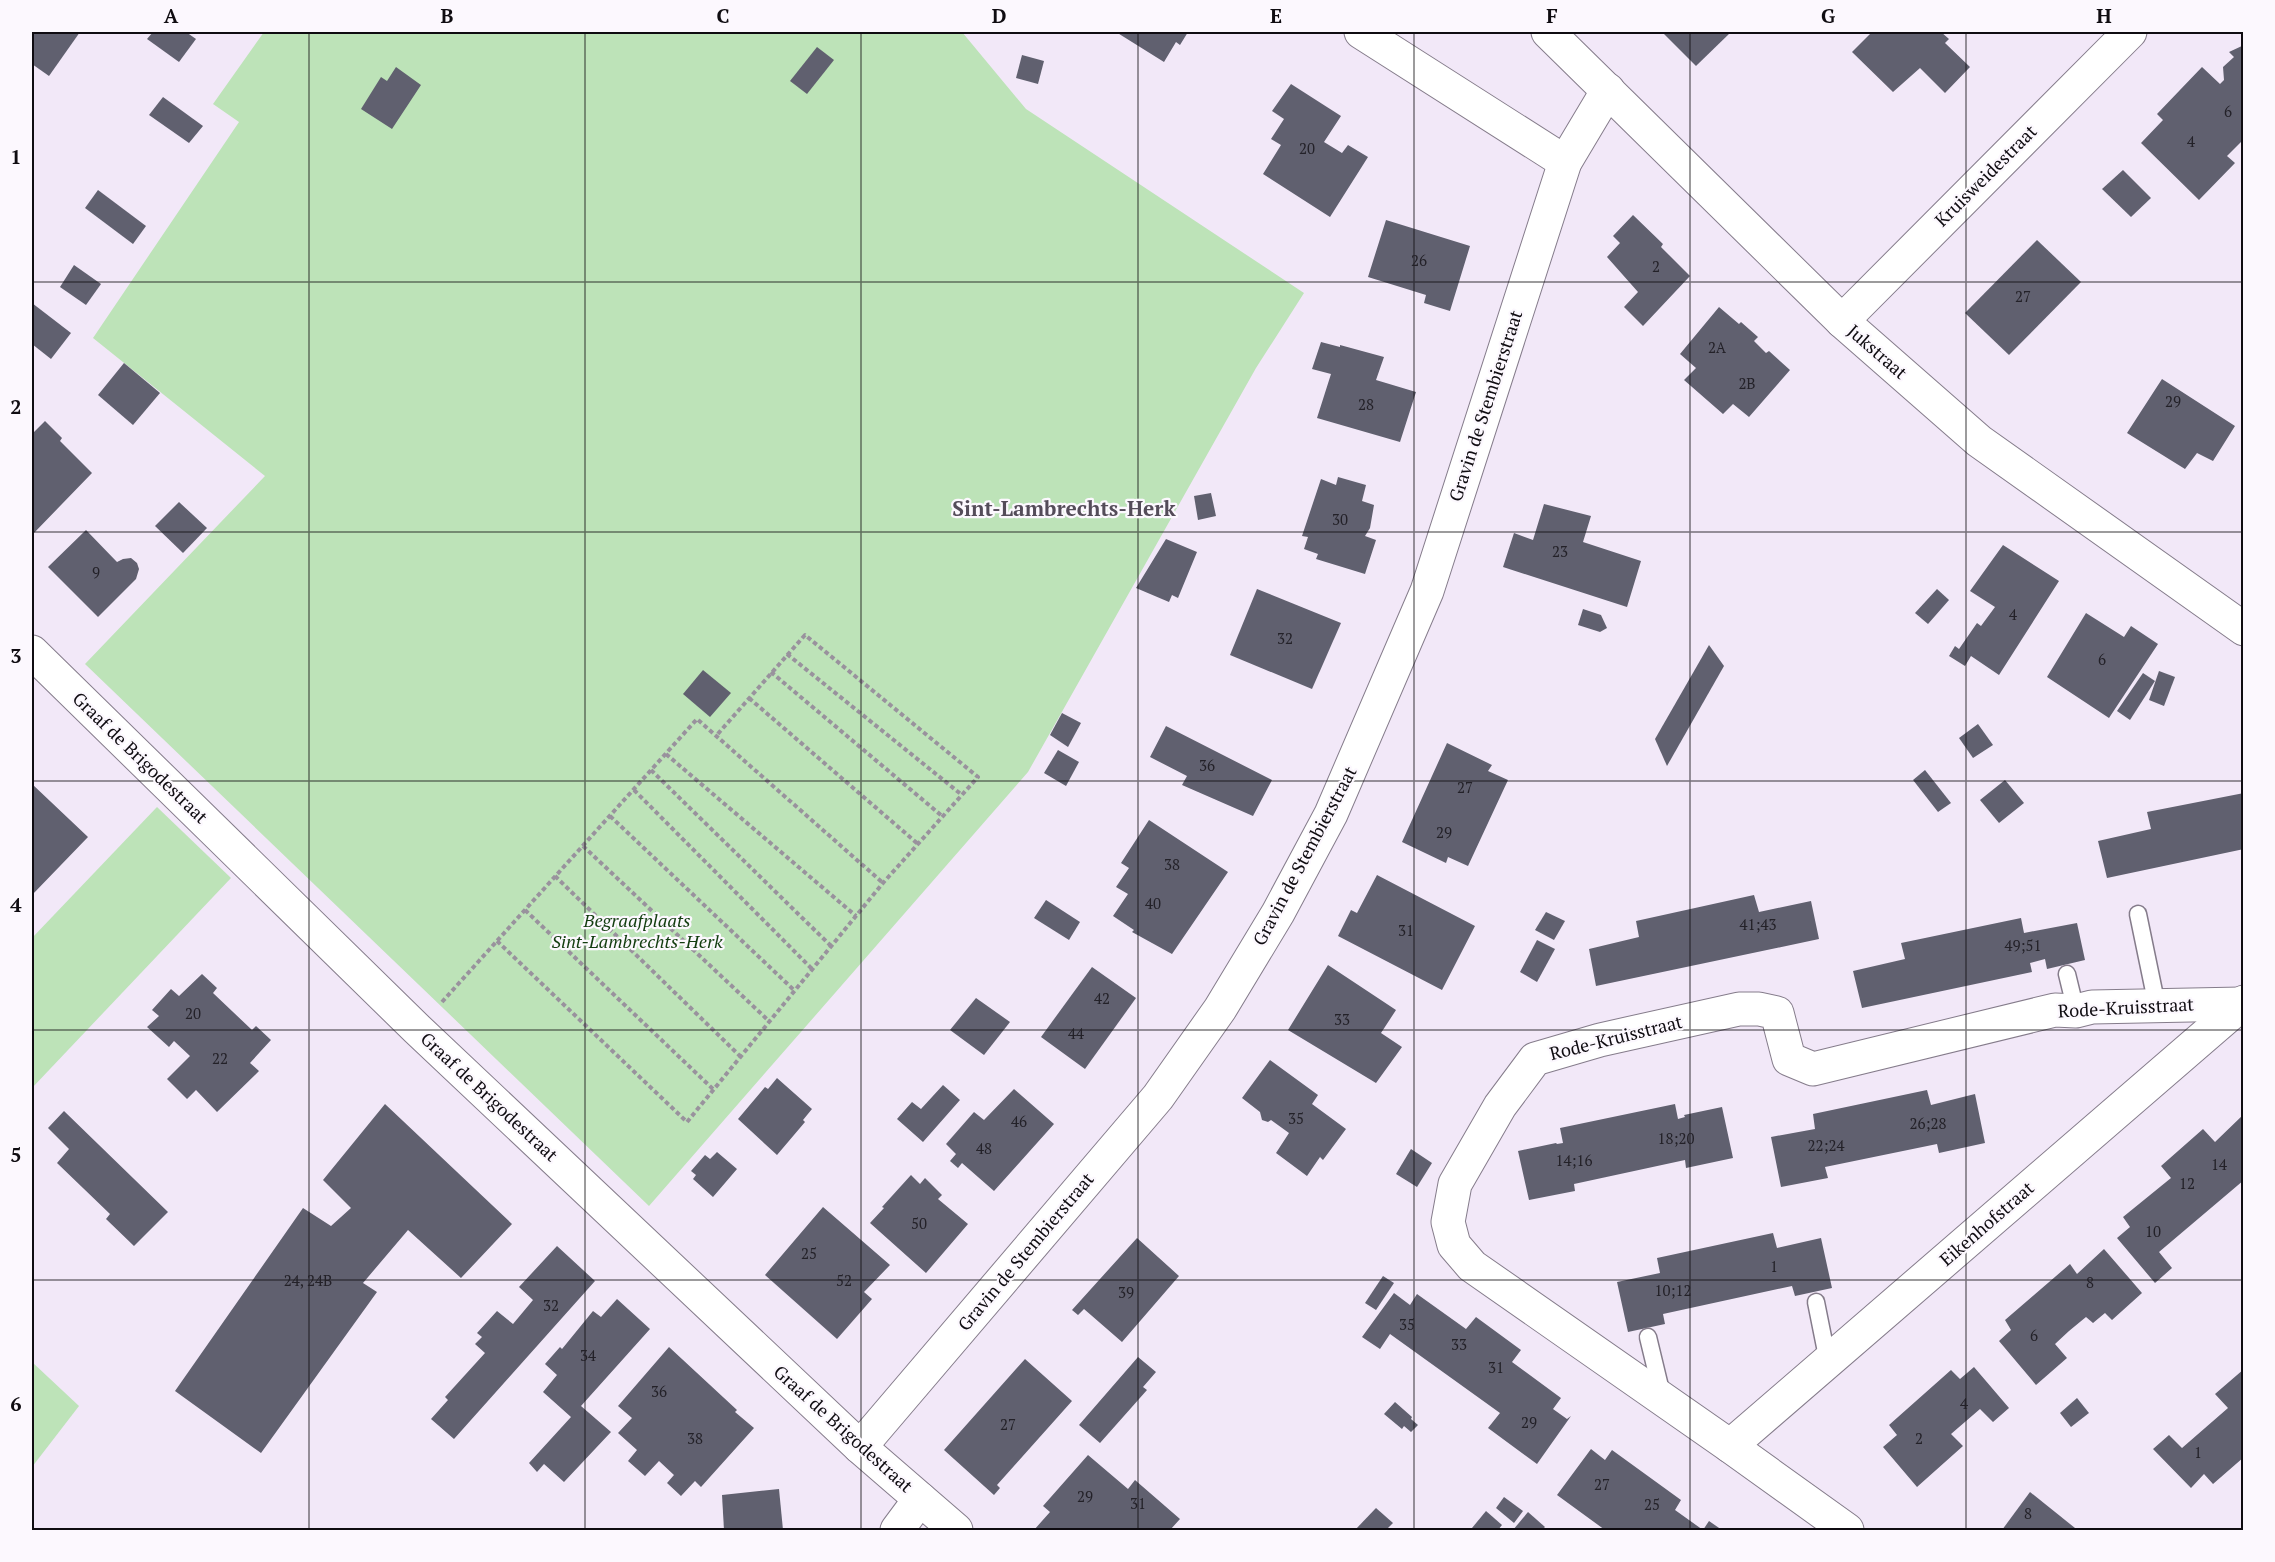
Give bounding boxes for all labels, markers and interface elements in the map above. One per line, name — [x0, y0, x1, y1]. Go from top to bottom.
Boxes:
text: A — [164, 2, 179, 29]
text: B — [441, 2, 454, 29]
text: C — [716, 2, 730, 29]
text: D — [992, 2, 1006, 29]
text: E — [1270, 2, 1282, 29]
text: F — [1546, 2, 1558, 29]
text: G — [1821, 2, 1835, 29]
text: H — [2096, 2, 2112, 29]
house number: 6 — [2224, 101, 2232, 121]
street label: Kruisweidestraat — [1929, 119, 2042, 231]
house number: 4 — [2187, 131, 2195, 151]
house number: 20 — [1299, 138, 1315, 158]
text: 1 — [10, 143, 22, 170]
house number: 26 — [1411, 250, 1427, 270]
house number: 2 — [1652, 256, 1660, 276]
house number: 27 — [2015, 286, 2031, 306]
street label: Gravin de Stembierstraat — [1443, 307, 1527, 504]
street label: Jukstraat — [1843, 319, 1913, 384]
house number: 2A — [1708, 337, 1727, 357]
house number: 2B — [1738, 373, 1756, 393]
house number: 29 — [2165, 391, 2181, 411]
text: 2 — [10, 393, 22, 420]
house number: 28 — [1358, 394, 1374, 414]
district label: Sint-Lambrechts-Herk — [952, 494, 1176, 522]
house number: 30 — [1332, 509, 1348, 529]
house number: 23 — [1552, 541, 1568, 561]
house number: 9 — [92, 562, 100, 582]
house number: 4 — [2009, 604, 2017, 624]
house number: 32 — [1277, 628, 1293, 648]
text: 3 — [10, 642, 22, 669]
house number: 6 — [2098, 649, 2106, 669]
street label: Graaf de Brigodestraat — [68, 686, 214, 828]
house number: 36 — [1199, 755, 1215, 775]
street label: Gravin de Stembierstraat — [1247, 761, 1362, 949]
house number: 27 — [1457, 777, 1473, 797]
house number: 29 — [1436, 822, 1452, 842]
house number: 38 — [1164, 854, 1180, 874]
text: 4 — [10, 891, 22, 918]
house number: 40 — [1145, 893, 1161, 913]
park label: Begraafplaats Sint-Lambrechts-Herk — [551, 908, 723, 953]
house number: 41;43 — [1740, 914, 1776, 934]
house number: 31 — [1398, 920, 1414, 940]
house number: 49;51 — [2005, 935, 2041, 955]
house number: 42 — [1094, 988, 1110, 1008]
street label: Rode-Kruisstraat — [2057, 991, 2195, 1023]
house number: 20 — [185, 1003, 201, 1023]
house number: 33 — [1334, 1009, 1350, 1029]
street label: Rode-Kruisstraat — [1547, 1009, 1685, 1065]
house number: 44 — [1068, 1023, 1084, 1043]
street label: Graaf de Brigodestraat — [416, 1026, 564, 1166]
house number: 22 — [212, 1048, 228, 1068]
house number: 35 — [1288, 1108, 1304, 1128]
house number: 46 — [1011, 1111, 1027, 1131]
house number: 26;28 — [1910, 1113, 1946, 1133]
house number: 18;20 — [1658, 1128, 1694, 1148]
house number: 22;24 — [1808, 1135, 1844, 1155]
house number: 48 — [976, 1138, 992, 1158]
text: 5 — [10, 1141, 22, 1168]
house number: 14;16 — [1556, 1150, 1592, 1170]
house number: 14 — [2211, 1154, 2227, 1174]
street label: Gravin de Stembierstraat — [952, 1167, 1099, 1336]
house number: 12 — [2179, 1173, 2195, 1193]
street label: Eikenhofstraat — [1934, 1175, 2039, 1271]
house number: 50 — [911, 1213, 927, 1233]
house number: 10 — [2145, 1221, 2161, 1241]
house number: 25 — [801, 1243, 817, 1263]
house number: 1 — [1770, 1256, 1778, 1276]
house number: 24, 24B — [284, 1270, 332, 1290]
house number: 52 — [836, 1270, 852, 1290]
house number: 8 — [2086, 1272, 2094, 1292]
house number: 10;12 — [1655, 1280, 1691, 1300]
house number: 39 — [1118, 1282, 1134, 1302]
house number: 32 — [543, 1295, 559, 1315]
house number: 35 — [1399, 1314, 1415, 1334]
house number: 6 — [2030, 1325, 2038, 1345]
house number: 33 — [1451, 1334, 1467, 1354]
house number: 34 — [580, 1345, 596, 1365]
house number: 31 — [1488, 1357, 1504, 1377]
street label: Graaf de Brigodestraat — [769, 1359, 919, 1497]
house number: 36 — [651, 1381, 667, 1401]
text: 6 — [10, 1390, 22, 1417]
house number: 4 — [1960, 1393, 1968, 1413]
house number: 29 — [1521, 1412, 1537, 1432]
house number: 27 — [1000, 1414, 1016, 1434]
house number: 38 — [687, 1428, 703, 1448]
house number: 2 — [1915, 1428, 1923, 1448]
house number: 1 — [2194, 1442, 2202, 1462]
house number: 27 — [1594, 1474, 1610, 1494]
house number: 29 — [1077, 1486, 1093, 1506]
house number: 31 — [1130, 1493, 1146, 1513]
house number: 25 — [1644, 1494, 1660, 1514]
house number: 8 — [2024, 1503, 2032, 1523]

